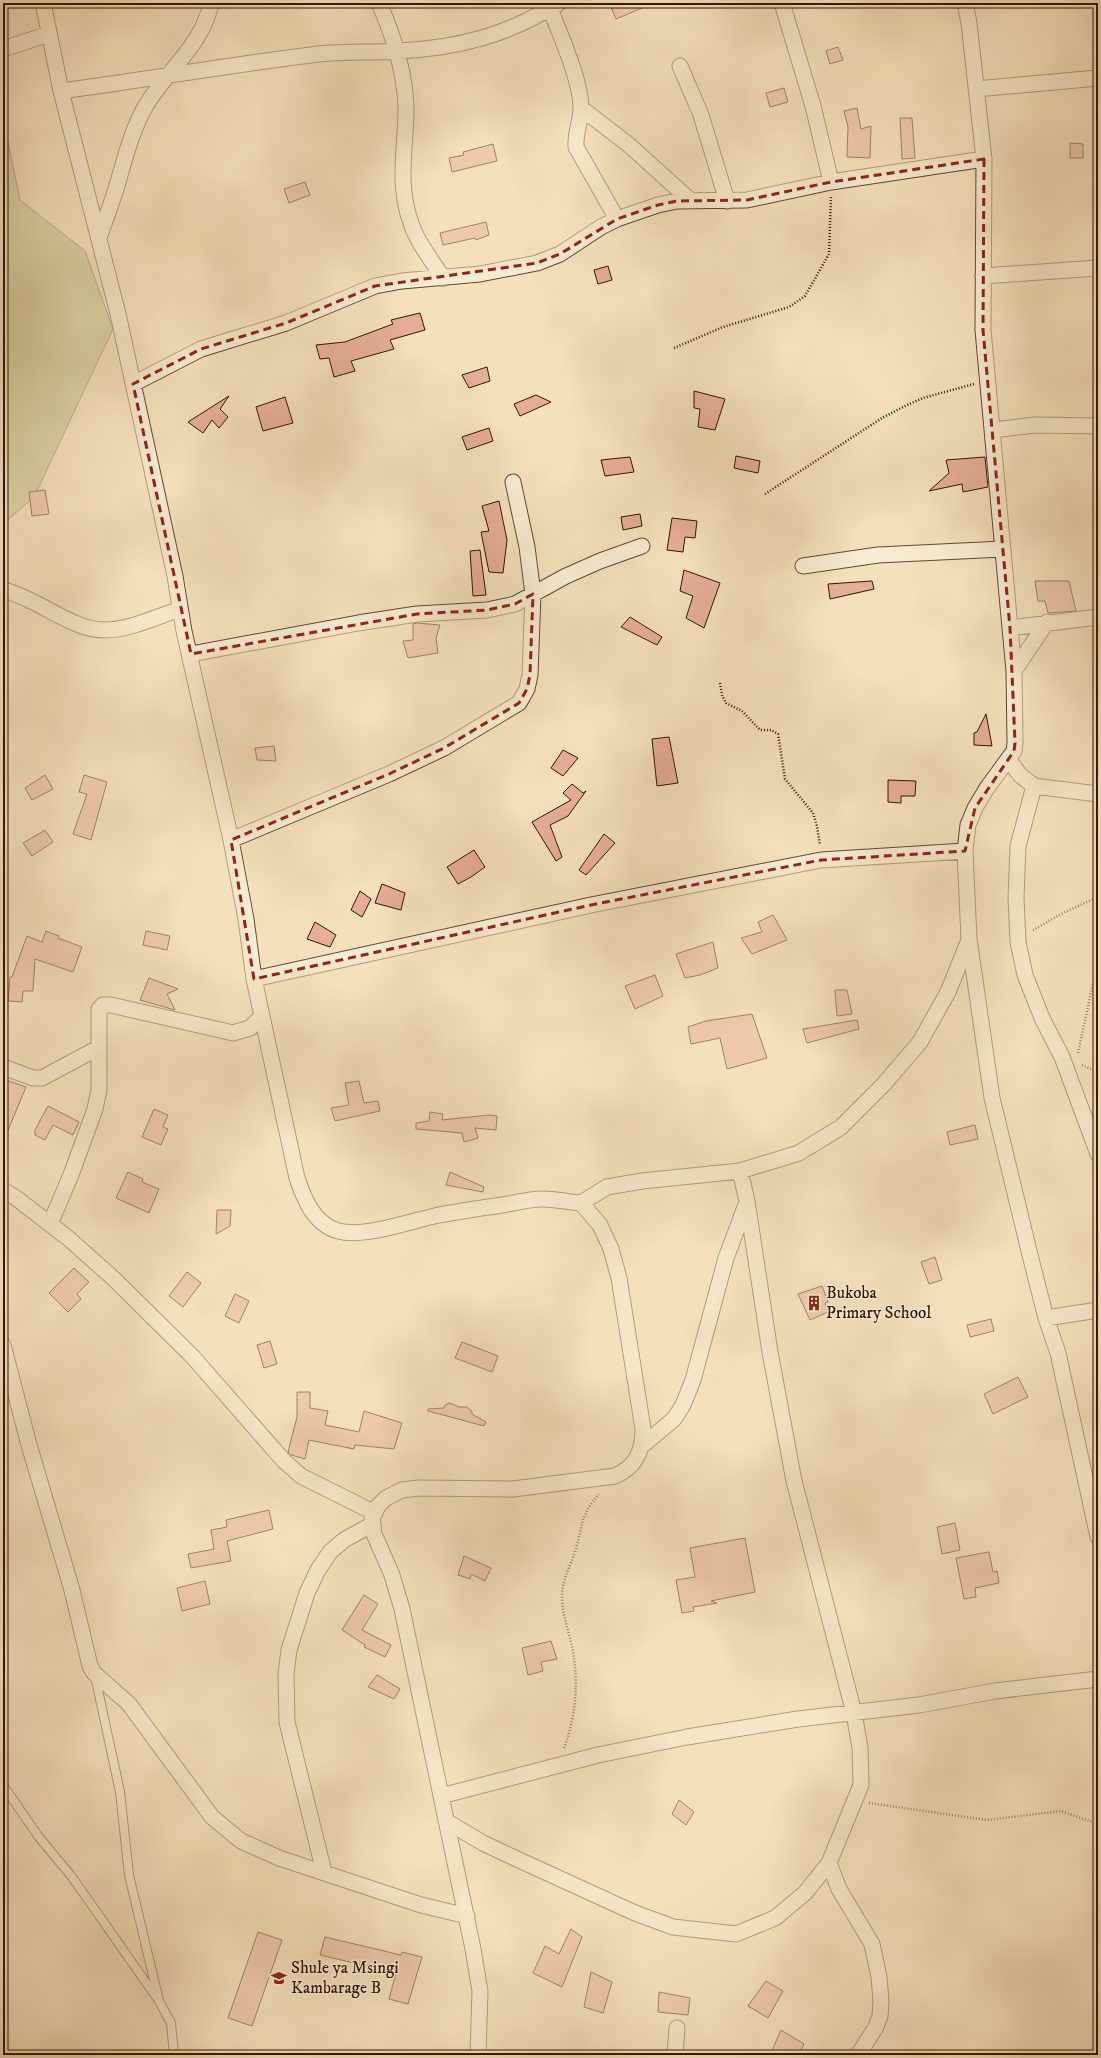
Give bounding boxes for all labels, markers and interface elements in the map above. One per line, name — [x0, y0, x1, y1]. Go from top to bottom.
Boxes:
place label: Bukoba Primary School — [826, 1282, 931, 1324]
building icon: Bukoba Primary School — [805, 1294, 823, 1312]
place label: Shule ya Msingi Kambarage B — [291, 1957, 399, 1999]
school or university icon: Shule ya Msingi Kambarage B — [270, 1969, 288, 1987]

